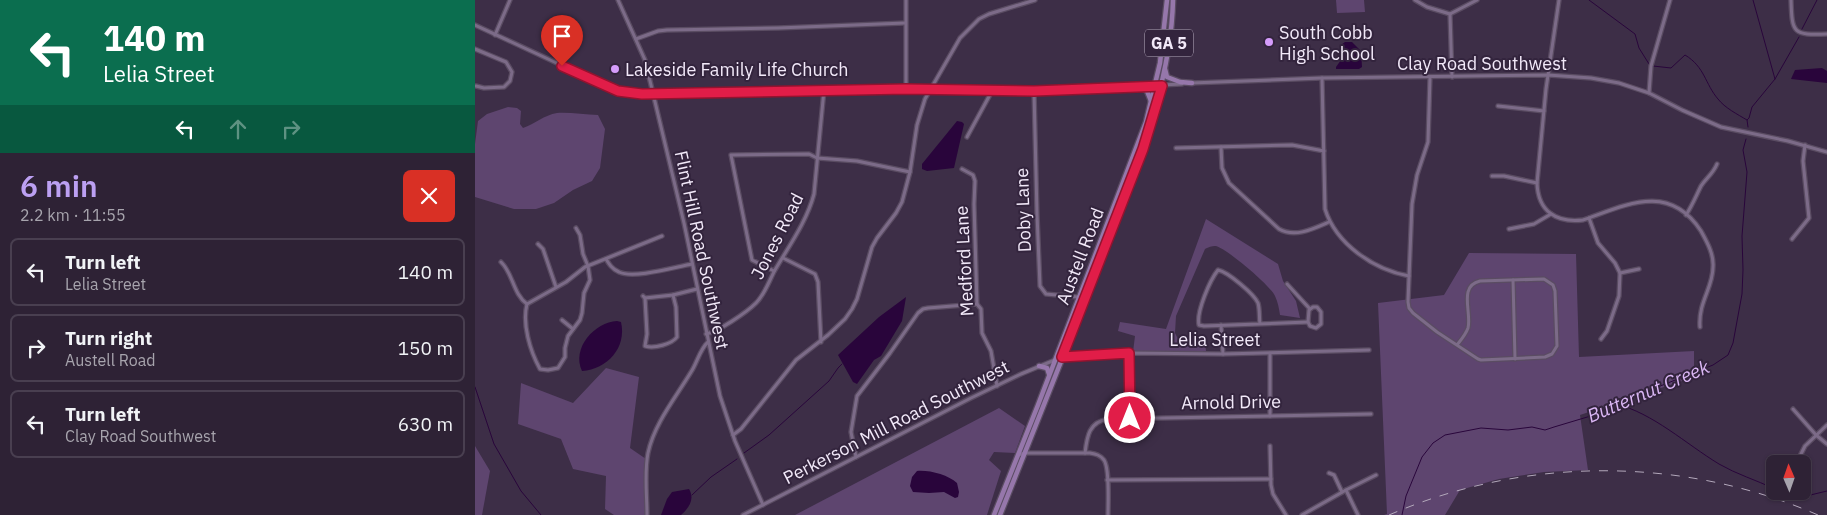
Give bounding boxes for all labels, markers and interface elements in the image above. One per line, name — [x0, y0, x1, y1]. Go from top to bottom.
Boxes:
text: 140 m — [103, 15, 206, 61]
pin — [541, 15, 583, 66]
icon: left — [20, 20, 85, 85]
place label: South Cobb High School — [1279, 21, 1375, 65]
icon: arrive — [548, 22, 576, 50]
road number: GA 5 — [1145, 29, 1193, 56]
marker: South Cobb High School — [1263, 36, 1275, 48]
street label: Clay Road Southwest — [1397, 52, 1567, 75]
place label: Lakeside Family Life Church — [625, 58, 848, 81]
text: Lelia Street — [103, 59, 215, 88]
marker: Lakeside Family Life Church — [609, 63, 621, 75]
icon: left — [171, 115, 199, 143]
icon: ahead — [224, 115, 252, 143]
icon: right — [277, 115, 305, 143]
street label: Flint Hill Road Southwest — [670, 148, 734, 352]
text: 6 min — [20, 166, 98, 205]
street label: Doby Lane — [1010, 167, 1036, 253]
button: close — [403, 170, 455, 222]
street label: Jones Road — [745, 189, 809, 283]
street label: Austell Road — [1051, 204, 1109, 308]
text: 2.2 km · 11:55 — [20, 205, 126, 225]
street label: Medford Lane — [950, 205, 978, 317]
text: Turn left — [65, 250, 141, 274]
icon: left — [22, 258, 50, 286]
text: 140 m — [398, 260, 453, 284]
text: Lelia Street — [65, 274, 146, 294]
text: Turn right — [65, 326, 152, 350]
street label: Lelia Street — [1169, 328, 1261, 351]
icon: right — [22, 334, 50, 362]
text: 150 m — [398, 336, 453, 360]
text: Austell Road — [65, 350, 156, 370]
water label: Butternut Creek — [1583, 354, 1714, 428]
street label: Perkerson Mill Road Southwest — [779, 355, 1013, 489]
street label: Arnold Drive — [1181, 390, 1281, 414]
position arrow — [1103, 391, 1155, 443]
text: Turn left — [65, 402, 141, 426]
icon: left — [22, 410, 50, 438]
text: 630 m — [398, 412, 453, 436]
text: Clay Road Southwest — [65, 426, 216, 446]
north arrow — [1766, 455, 1811, 500]
map controls — [1766, 455, 1811, 500]

